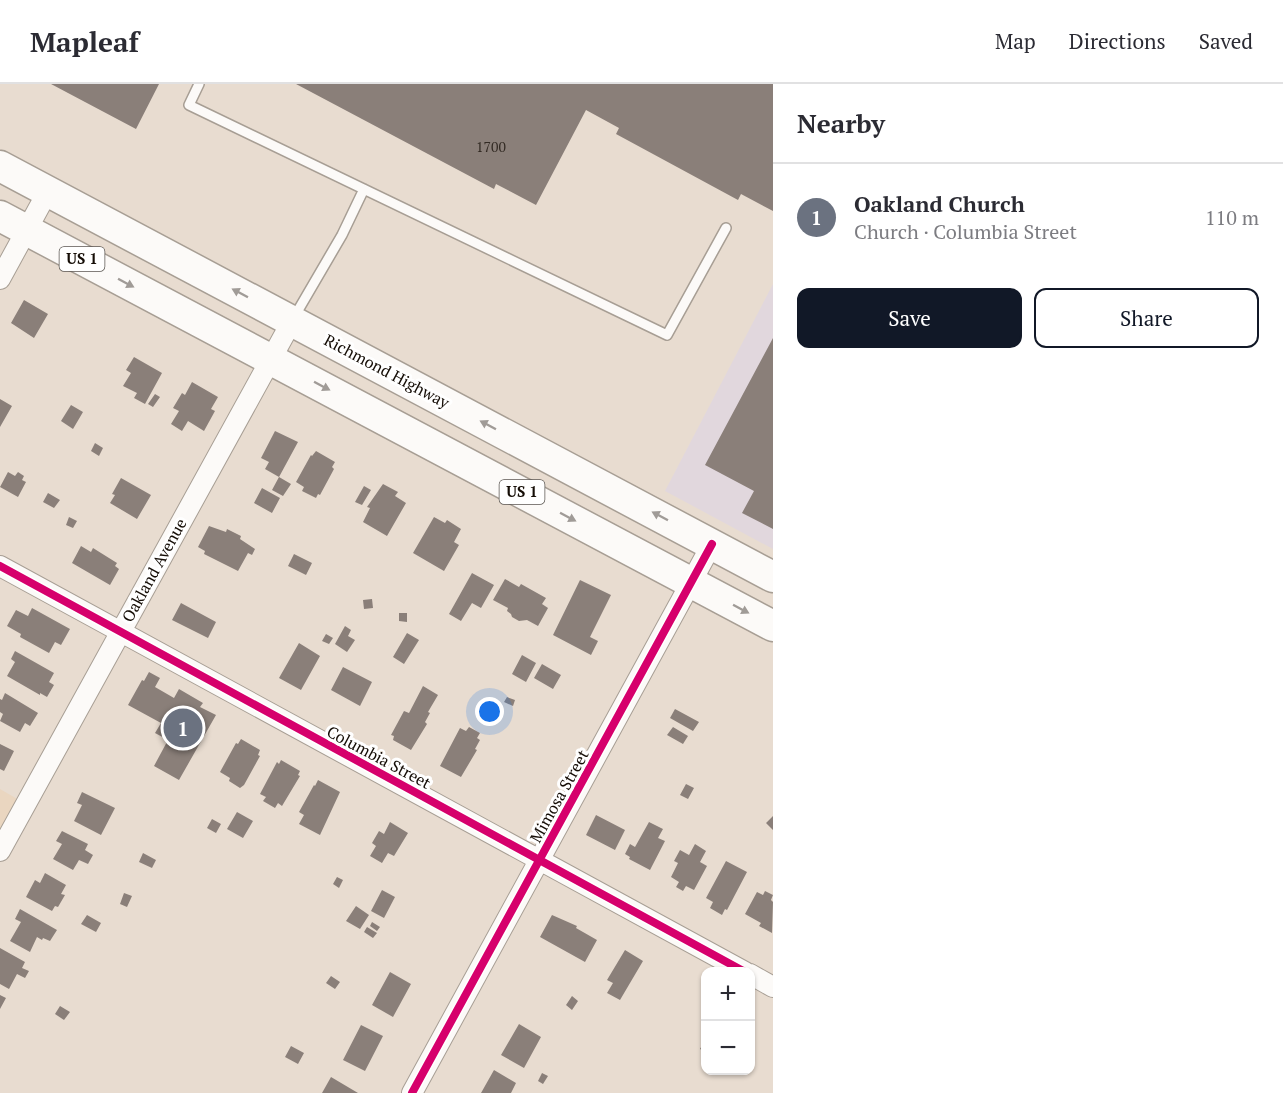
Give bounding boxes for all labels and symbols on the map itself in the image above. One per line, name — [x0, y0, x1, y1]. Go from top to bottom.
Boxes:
house number: 1700 — [476, 137, 506, 156]
road number: US 1 — [60, 247, 104, 271]
one-way arrow — [117, 277, 135, 287]
one-way arrow — [231, 288, 248, 298]
street label: Richmond Highway — [321, 329, 454, 414]
one-way arrow — [313, 381, 331, 391]
one-way arrow — [479, 420, 496, 430]
road number: US 1 — [500, 480, 544, 504]
one-way arrow — [560, 512, 577, 522]
one-way arrow — [651, 512, 669, 522]
street label: Oakland Avenue — [116, 514, 192, 626]
one-way arrow — [732, 604, 749, 614]
your location — [475, 697, 504, 726]
pin: 1 — [164, 706, 202, 750]
street label: Columbia Street — [323, 720, 435, 794]
street label: Mimosa Street — [524, 746, 594, 846]

